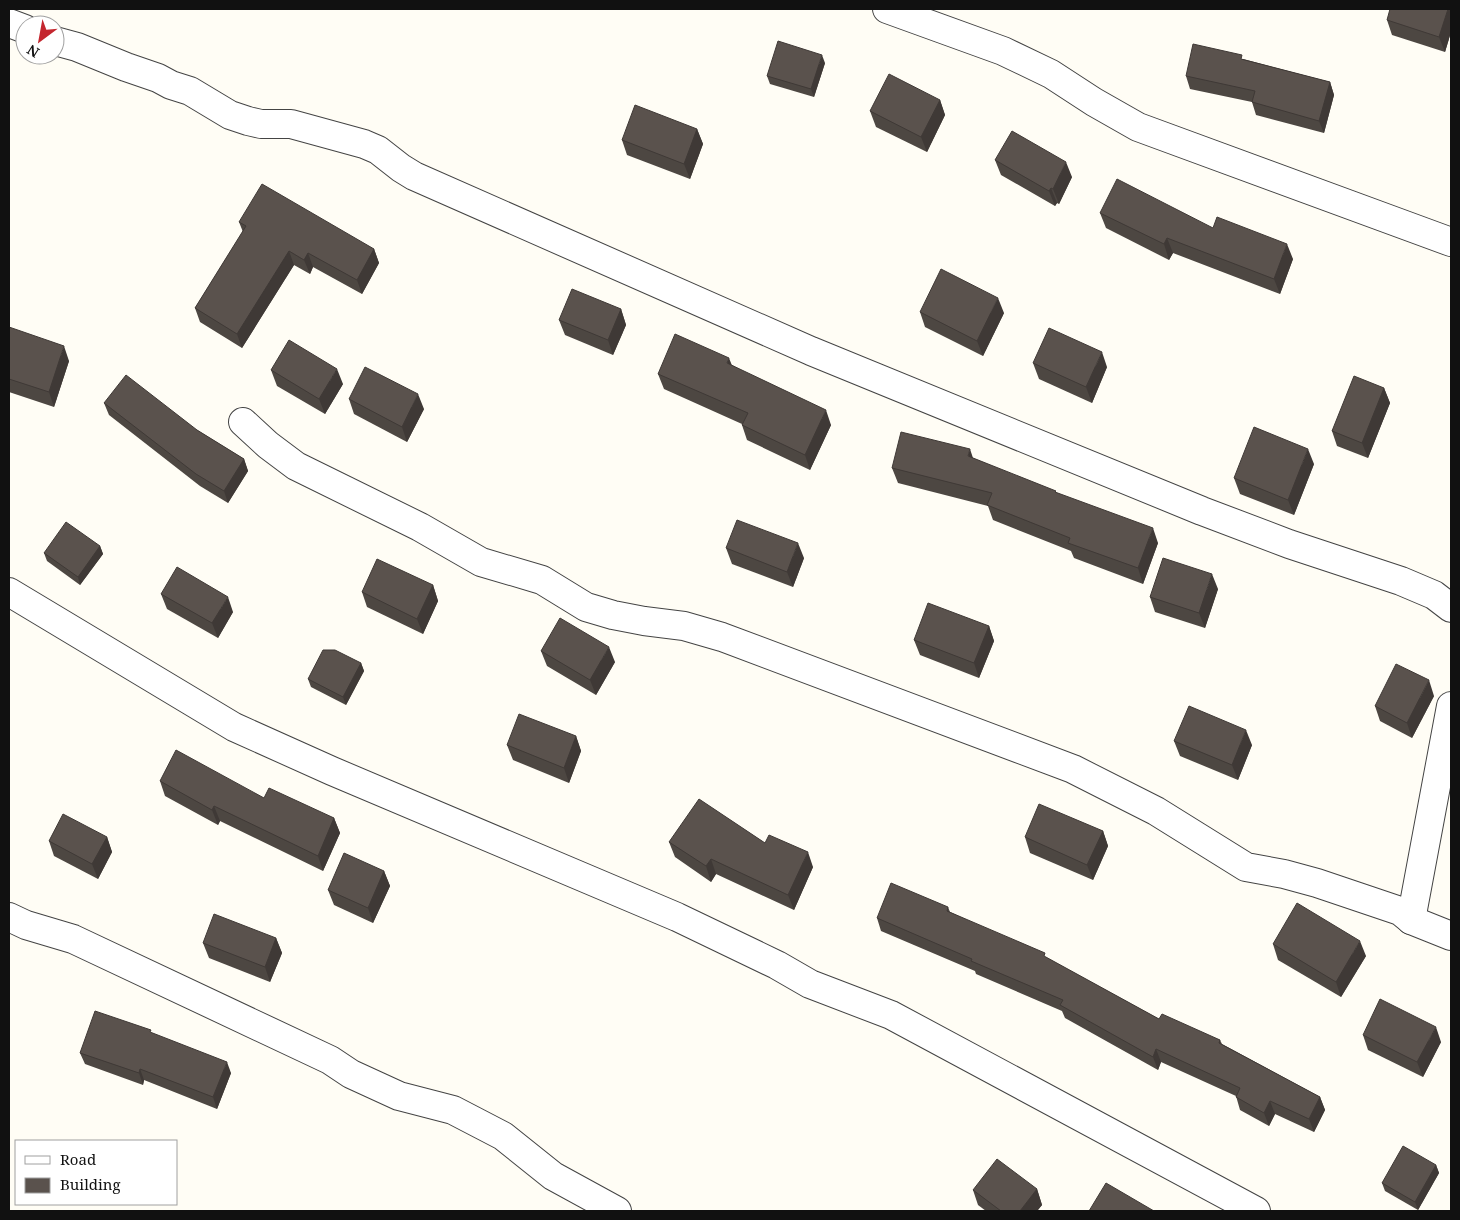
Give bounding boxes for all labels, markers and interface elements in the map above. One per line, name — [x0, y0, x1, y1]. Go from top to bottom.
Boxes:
north arrow — [15, 15, 65, 65]
text: N — [23, 40, 43, 62]
legend — [15, 1140, 178, 1205]
text: Road — [60, 1149, 96, 1169]
text: Building — [60, 1174, 121, 1194]

